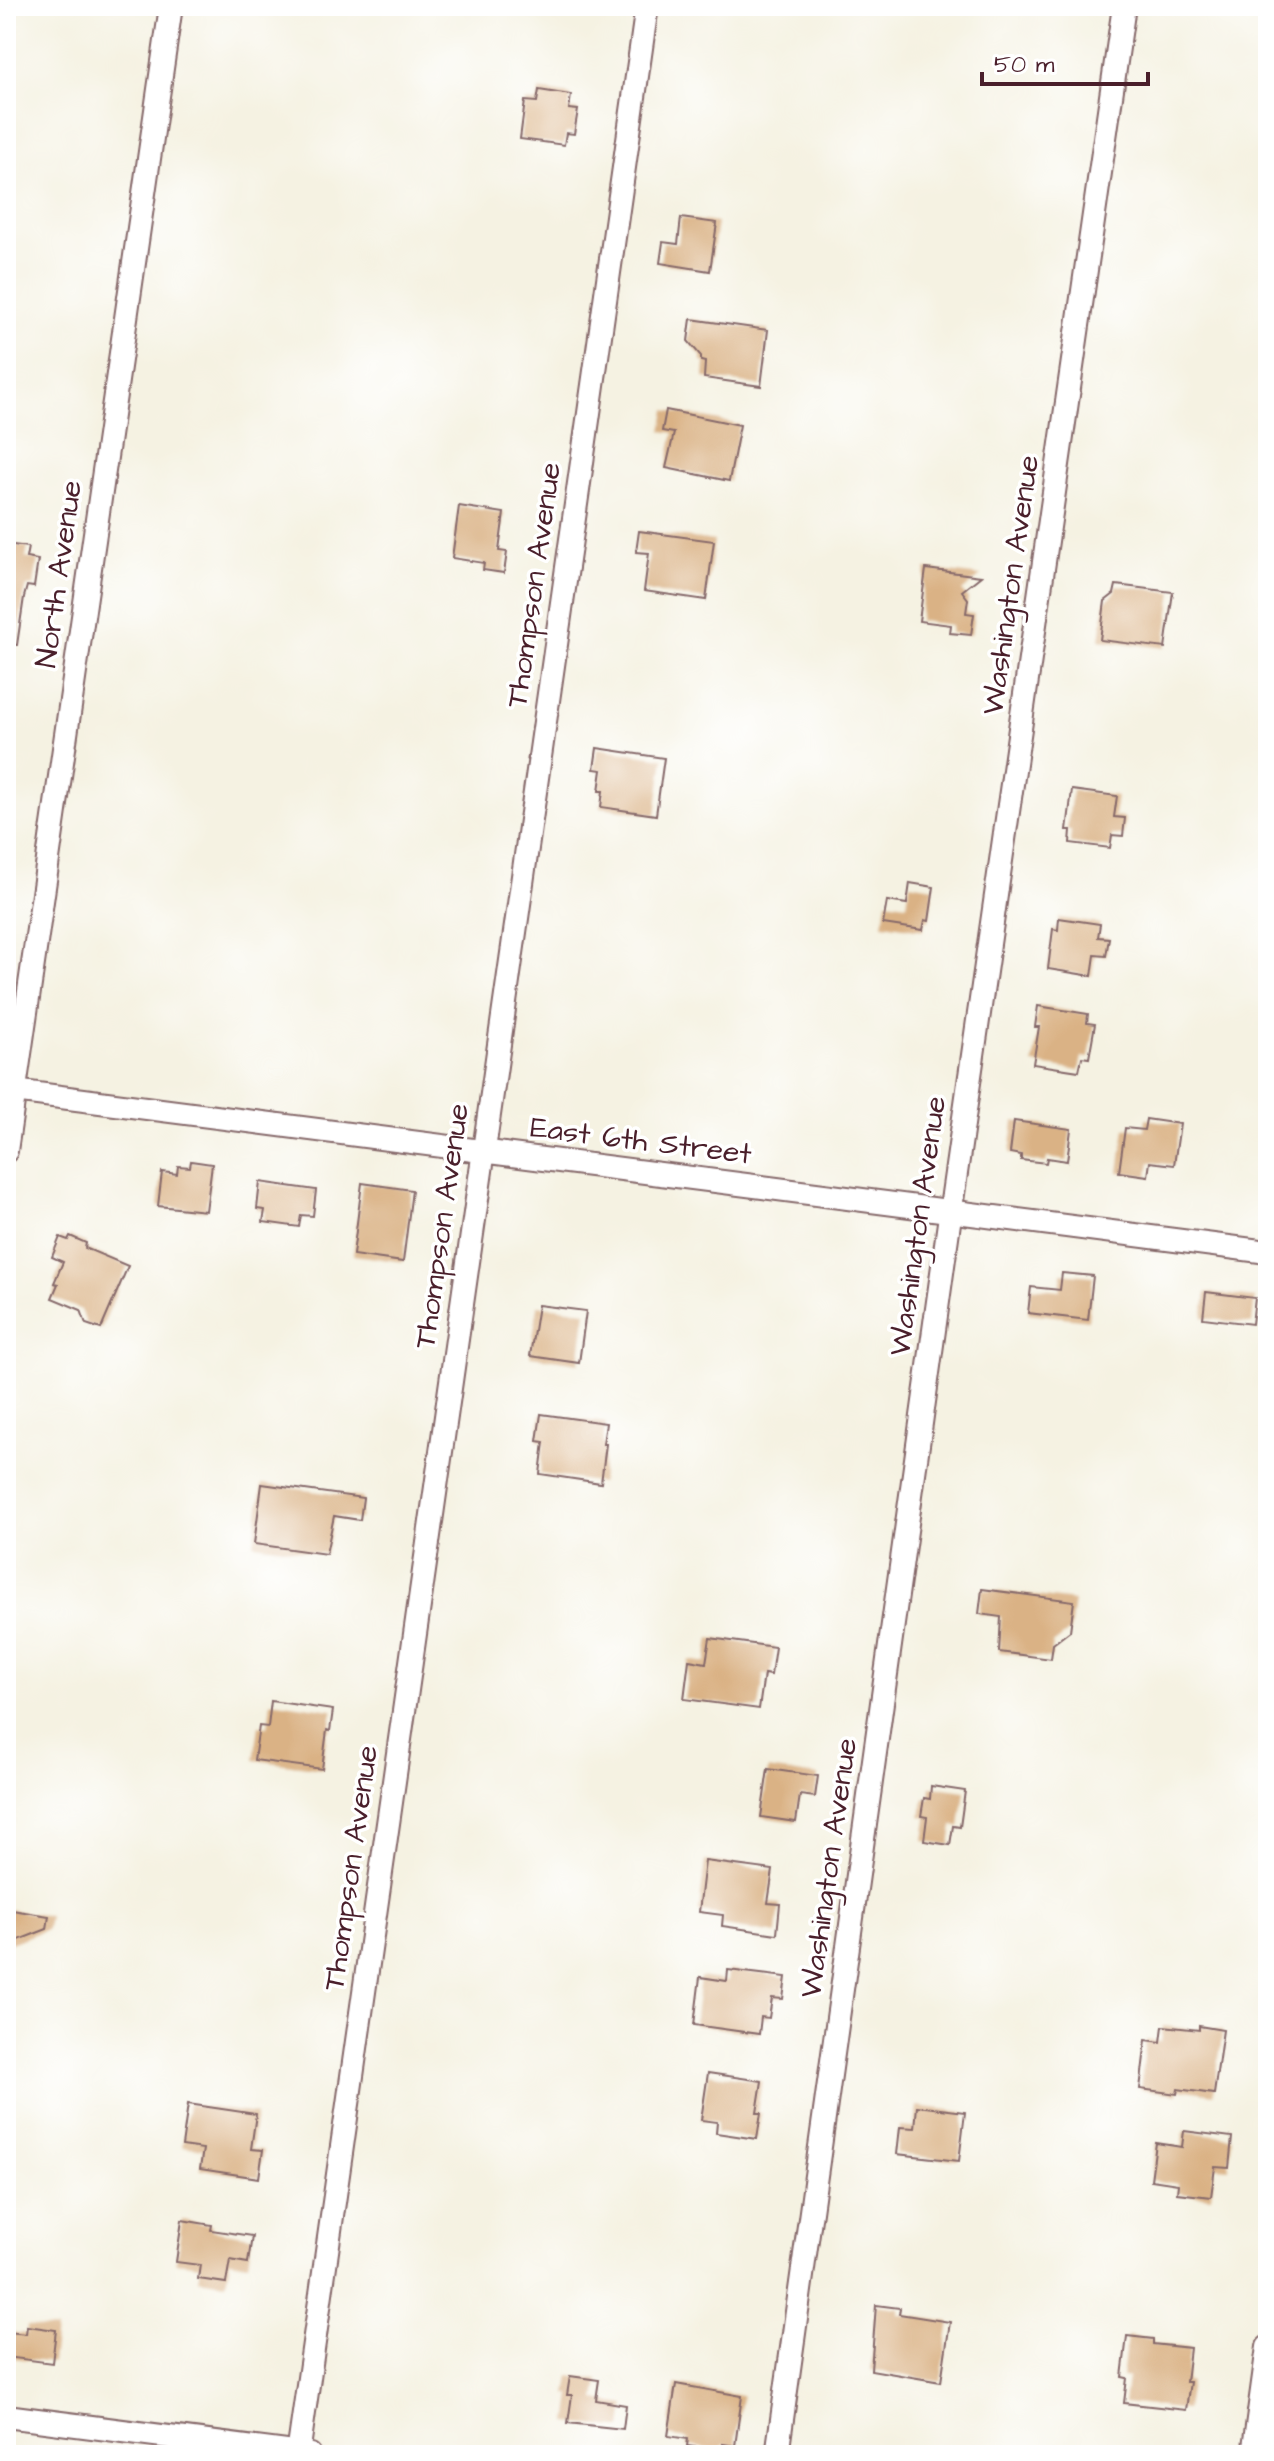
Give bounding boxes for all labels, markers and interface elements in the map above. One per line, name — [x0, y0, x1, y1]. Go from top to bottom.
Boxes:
scale bar — [982, 36, 1148, 86]
text: 50 m — [994, 48, 1055, 82]
street label: Washington Avenue — [972, 452, 1051, 718]
street label: Thompson Avenue — [496, 460, 572, 710]
street label: North Avenue — [25, 478, 93, 670]
street label: Washington Avenue — [879, 1093, 958, 1359]
street label: Thompson Avenue — [404, 1101, 480, 1351]
street label: East 6th Street — [528, 1107, 754, 1175]
street label: Washington Avenue — [790, 1735, 869, 2001]
street label: Thompson Avenue — [313, 1743, 389, 1993]

